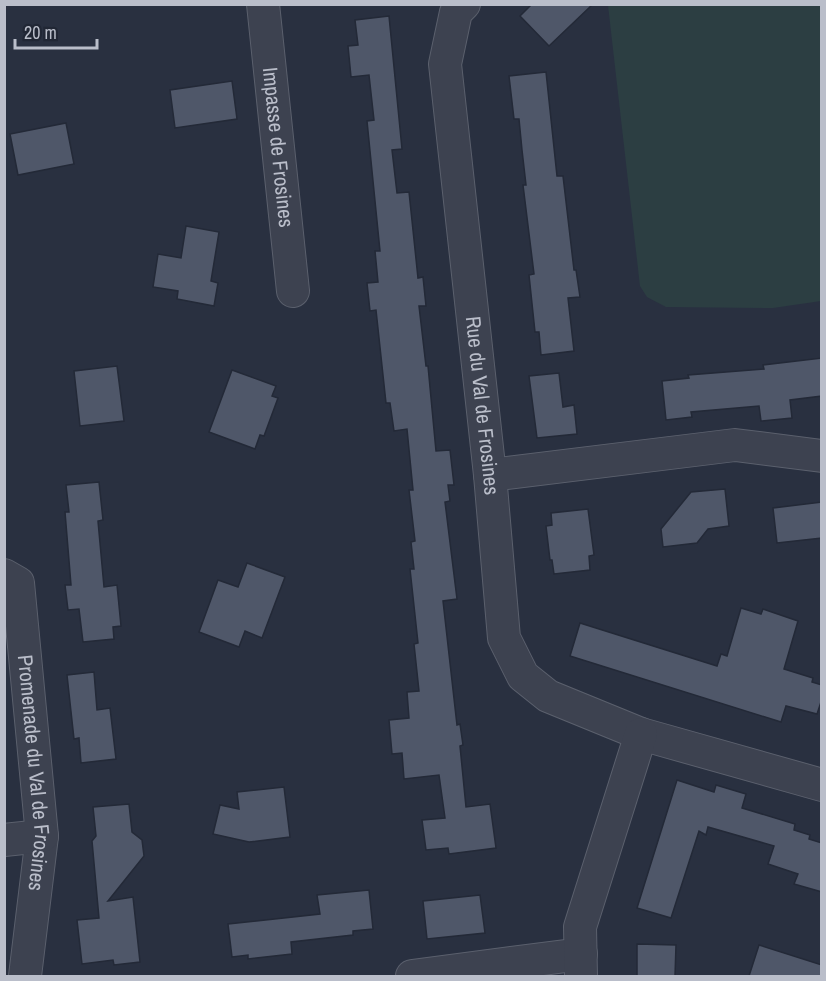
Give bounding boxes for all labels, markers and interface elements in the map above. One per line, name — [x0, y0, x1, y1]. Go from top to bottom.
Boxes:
scale bar — [15, 12, 98, 50]
text: 20 m — [24, 20, 57, 45]
street label: Impasse de Frosines — [256, 66, 301, 229]
street label: Rue du Val de Frosines — [459, 315, 507, 496]
street label: Promenade du Val de Frosines — [11, 654, 57, 893]

